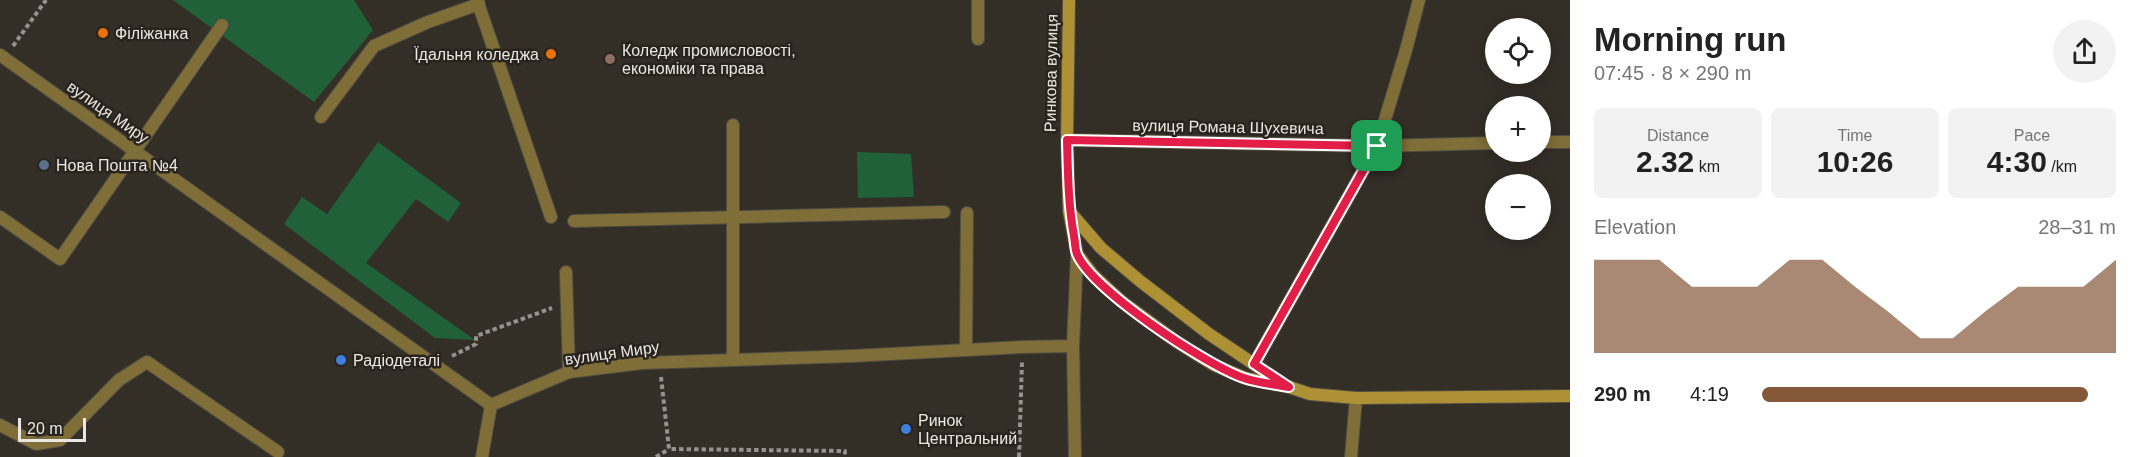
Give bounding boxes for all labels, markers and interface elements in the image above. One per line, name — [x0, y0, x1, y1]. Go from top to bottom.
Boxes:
street label: Ринкова вулиця — [1041, 14, 1061, 132]
map controls — [1485, 18, 1551, 240]
button: locate — [1485, 18, 1551, 84]
button: share — [2053, 20, 2116, 83]
text: Morning run — [1594, 21, 1786, 58]
place label: Філіжанка — [115, 25, 188, 42]
marker: Філіжанка — [96, 26, 110, 40]
place label: Коледж промисловості, економіки та права — [622, 42, 796, 77]
place label: Їдальня коледжа — [414, 46, 539, 63]
marker: Їдальня коледжа — [544, 47, 558, 61]
marker: Коледж промисловості, економіки та права — [603, 52, 617, 66]
text: 07:45 · 8 × 290 m — [1594, 62, 1751, 84]
street label: вулиця Миру — [64, 78, 152, 146]
button: + — [1485, 96, 1551, 162]
street label: вулиця Романа Шухевича — [1132, 117, 1324, 137]
pin — [1351, 120, 1402, 171]
text: Distance — [1647, 127, 1709, 144]
text: Time — [1838, 127, 1872, 144]
text: Pace — [2014, 127, 2050, 144]
icon: arrive — [1360, 129, 1393, 162]
text: 2.32 — [1636, 145, 1694, 178]
text: 10:26 — [1817, 145, 1893, 178]
text: 4:30 — [1987, 145, 2047, 178]
place label: Нова Пошта №4 — [56, 157, 178, 174]
marker: Нова Пошта №4 — [37, 158, 51, 172]
text: km — [1694, 158, 1720, 175]
text: /km — [2047, 158, 2077, 175]
button: − — [1485, 174, 1551, 240]
text: Elevation — [1594, 216, 1676, 238]
text: 28–31 m — [2038, 216, 2116, 238]
street label: вулиця Миру — [564, 338, 660, 368]
place label: Радіодеталі — [353, 352, 440, 369]
marker: Радіодеталі — [334, 353, 348, 367]
text: 290 m — [1594, 383, 1651, 405]
text: 4:19 — [1690, 383, 1729, 405]
place label: Ринок Центральний — [918, 412, 1017, 447]
scale bar — [18, 415, 86, 442]
text: 20 m — [27, 420, 63, 437]
marker: Ринок Центральний — [899, 422, 913, 436]

